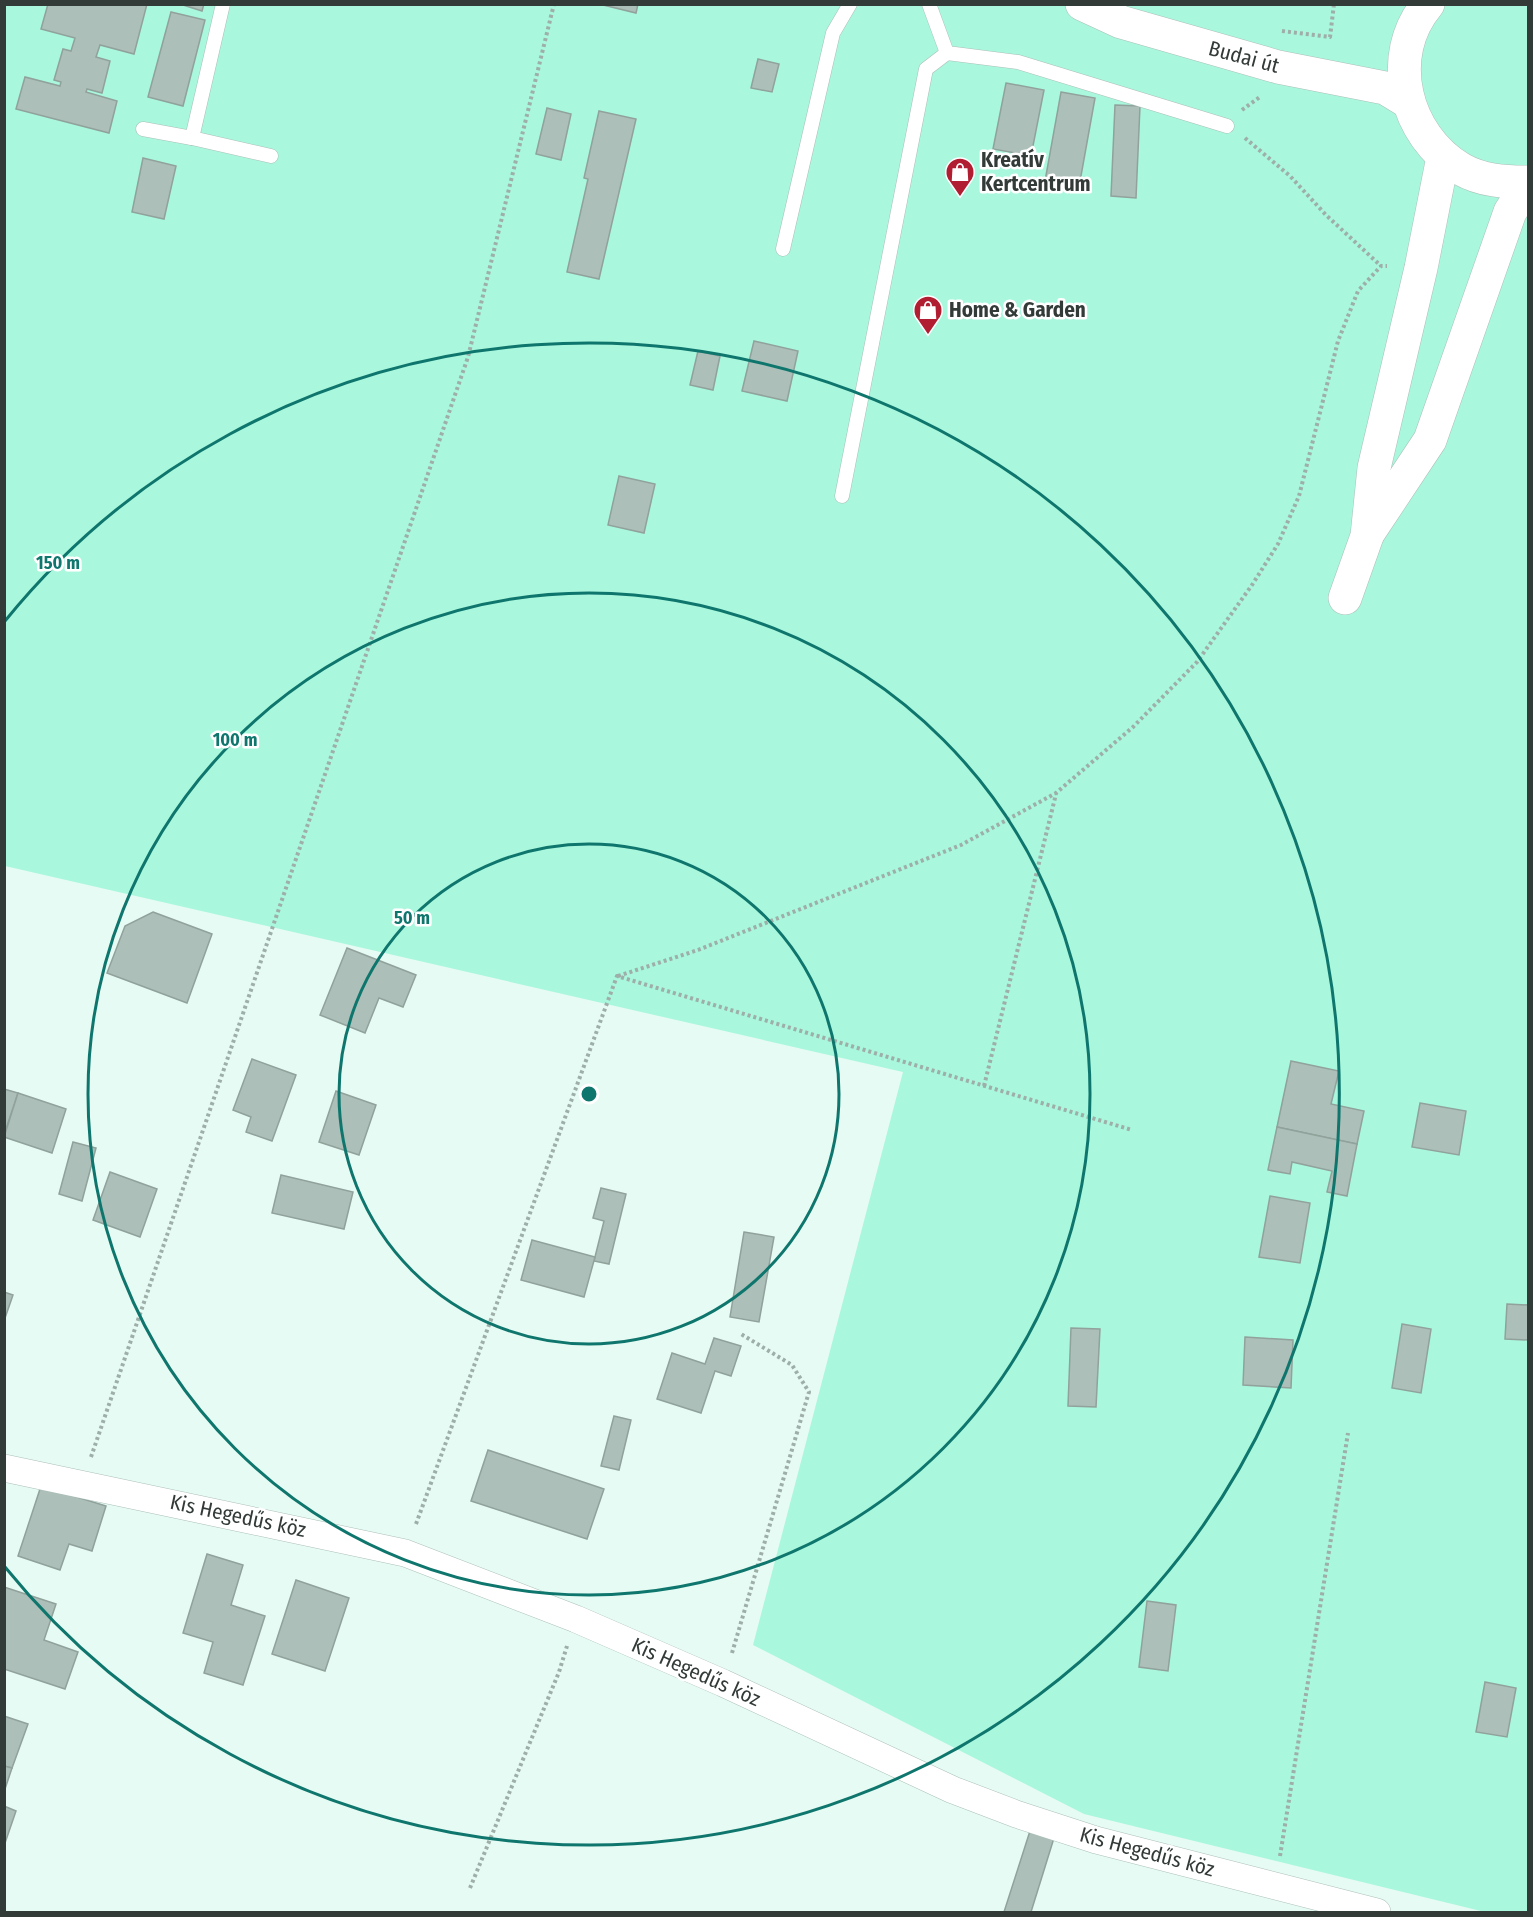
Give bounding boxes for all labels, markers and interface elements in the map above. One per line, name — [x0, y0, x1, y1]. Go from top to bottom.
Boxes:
street label: Budai út — [1206, 35, 1282, 79]
place label: Kreatív Kertcentrum — [981, 147, 1091, 197]
shop icon: Kreatív Kertcentrum — [944, 156, 976, 198]
shop icon: Home & Garden — [912, 294, 944, 336]
place label: Home & Garden — [949, 297, 1086, 323]
text: 150 m — [36, 552, 80, 574]
text: 100 m — [213, 729, 257, 751]
text: 50 m — [394, 907, 430, 929]
centre of rings — [579, 1084, 599, 1104]
street label: Kis Hegedűs köz — [168, 1489, 308, 1543]
street label: Kis Hegedűs köz — [628, 1632, 764, 1712]
street label: Kis Hegedűs köz — [1077, 1822, 1217, 1882]

